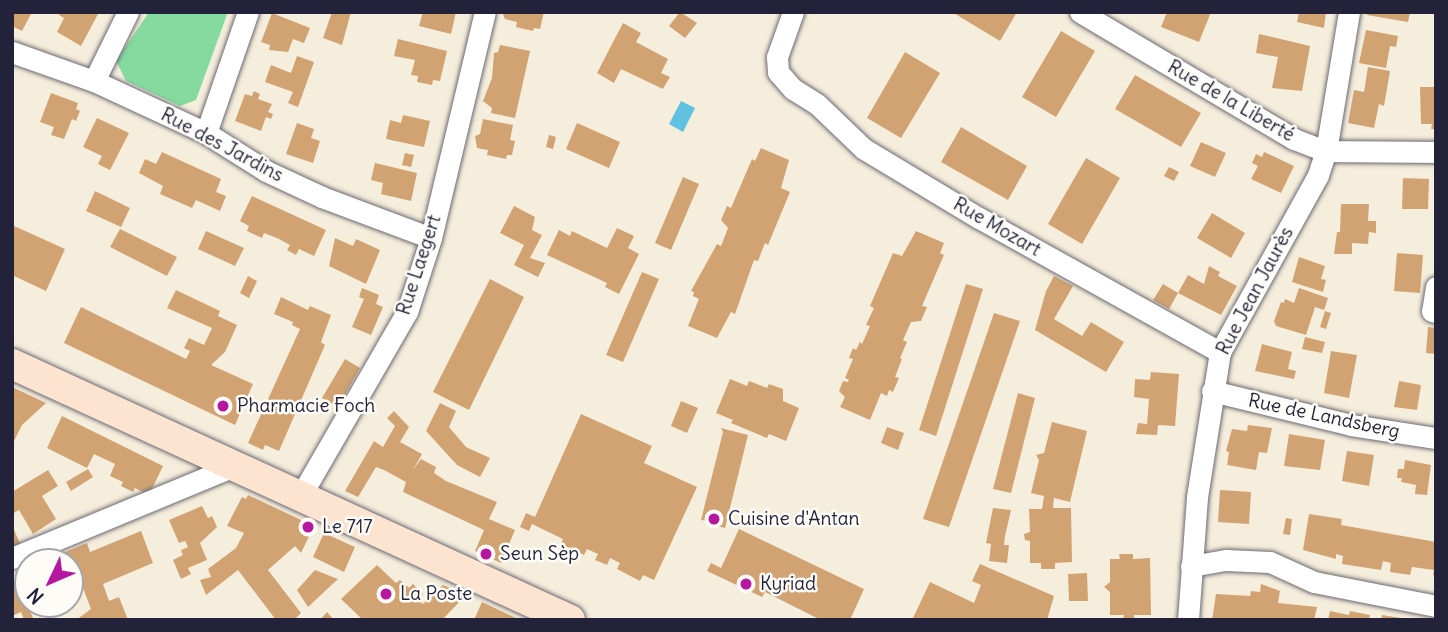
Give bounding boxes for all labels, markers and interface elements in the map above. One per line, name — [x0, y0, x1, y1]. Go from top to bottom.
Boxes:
street label: Rue de la Liberté — [1164, 55, 1298, 147]
street label: Rue des Jardins — [157, 103, 287, 187]
street label: Rue Mozart — [949, 193, 1045, 261]
street label: Rue Laegert — [392, 212, 446, 318]
street label: Rue Jean Jaurès — [1212, 223, 1298, 359]
street label: Rue de Landsberg — [1246, 389, 1402, 443]
place label: Pharmacie Foch — [237, 395, 375, 417]
marker: Pharmacie Foch — [215, 398, 231, 414]
place label: Cuisine d'Antan — [728, 508, 860, 530]
marker: Cuisine d'Antan — [706, 511, 722, 527]
place label: Le 717 — [322, 516, 373, 538]
marker: Le 717 — [300, 519, 316, 535]
place label: Seun Sèp — [500, 543, 579, 565]
marker: Seun Sèp — [478, 546, 494, 562]
north arrow — [14, 548, 84, 618]
place label: Kyriad — [760, 573, 816, 595]
marker: Kyriad — [738, 576, 754, 592]
text: N — [22, 583, 49, 609]
place label: La Poste — [400, 583, 472, 605]
marker: La Poste — [378, 586, 394, 602]

